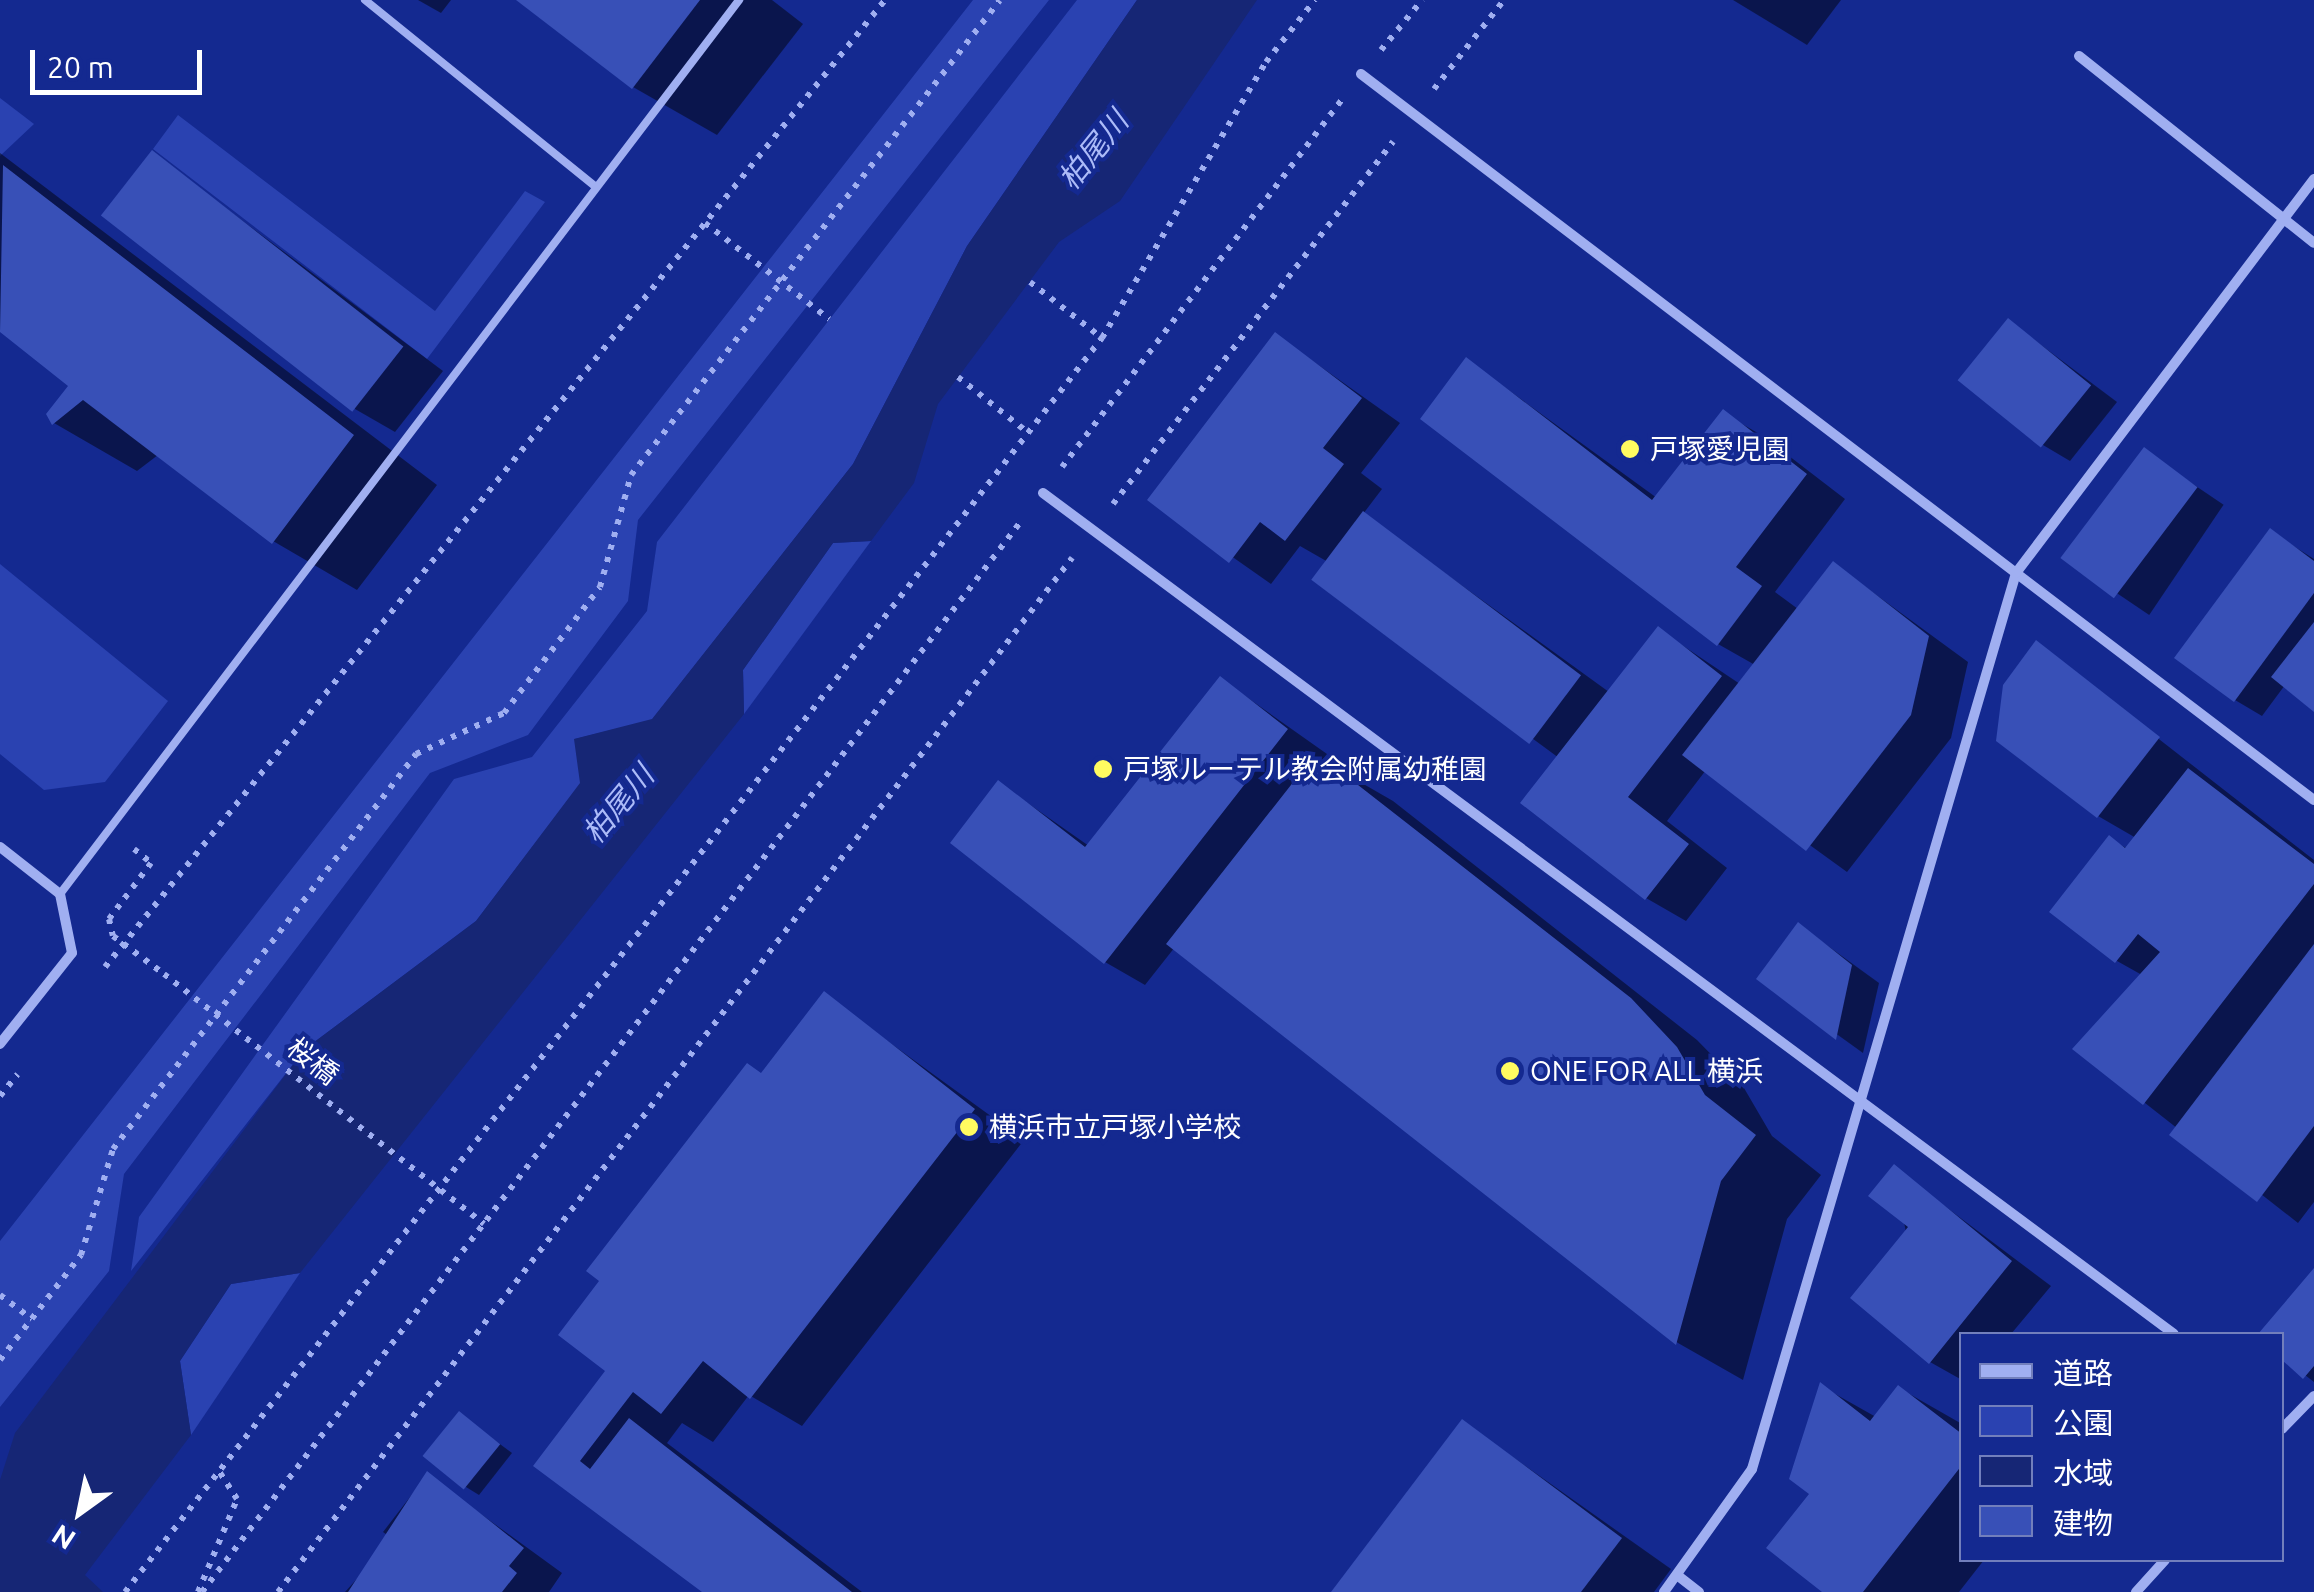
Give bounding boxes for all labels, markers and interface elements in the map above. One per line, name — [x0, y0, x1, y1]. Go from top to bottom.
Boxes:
scale bar — [35, 30, 208, 92]
text: 20 m — [47, 50, 114, 84]
water label: 柏尾川 — [1051, 104, 1135, 196]
place label: 戸塚愛児園 — [1650, 432, 1790, 466]
marker: 戸塚愛児園 — [1619, 438, 1641, 460]
place label: 戸塚ルーテル教会附属幼稚園 — [1123, 752, 1487, 786]
water label: 柏尾川 — [575, 758, 661, 850]
marker: 戸塚ルーテル教会附属幼稚園 — [1092, 758, 1114, 780]
street label: 桜橋 — [281, 1031, 345, 1091]
place label: ONE FOR ALL 横浜 — [1530, 1054, 1763, 1088]
marker: ONE FOR ALL 横浜 — [1499, 1060, 1521, 1082]
place label: 横浜市立戸塚小学校 — [989, 1110, 1241, 1144]
marker: 横浜市立戸塚小学校 — [958, 1116, 980, 1138]
legend — [1959, 1332, 2284, 1562]
text: 道路 — [2053, 1356, 2113, 1390]
text: 公園 — [2053, 1406, 2113, 1440]
text: 水域 — [2053, 1456, 2113, 1490]
north arrow — [30, 1462, 130, 1562]
text: 建物 — [2053, 1506, 2113, 1540]
text: N — [46, 1519, 81, 1556]

